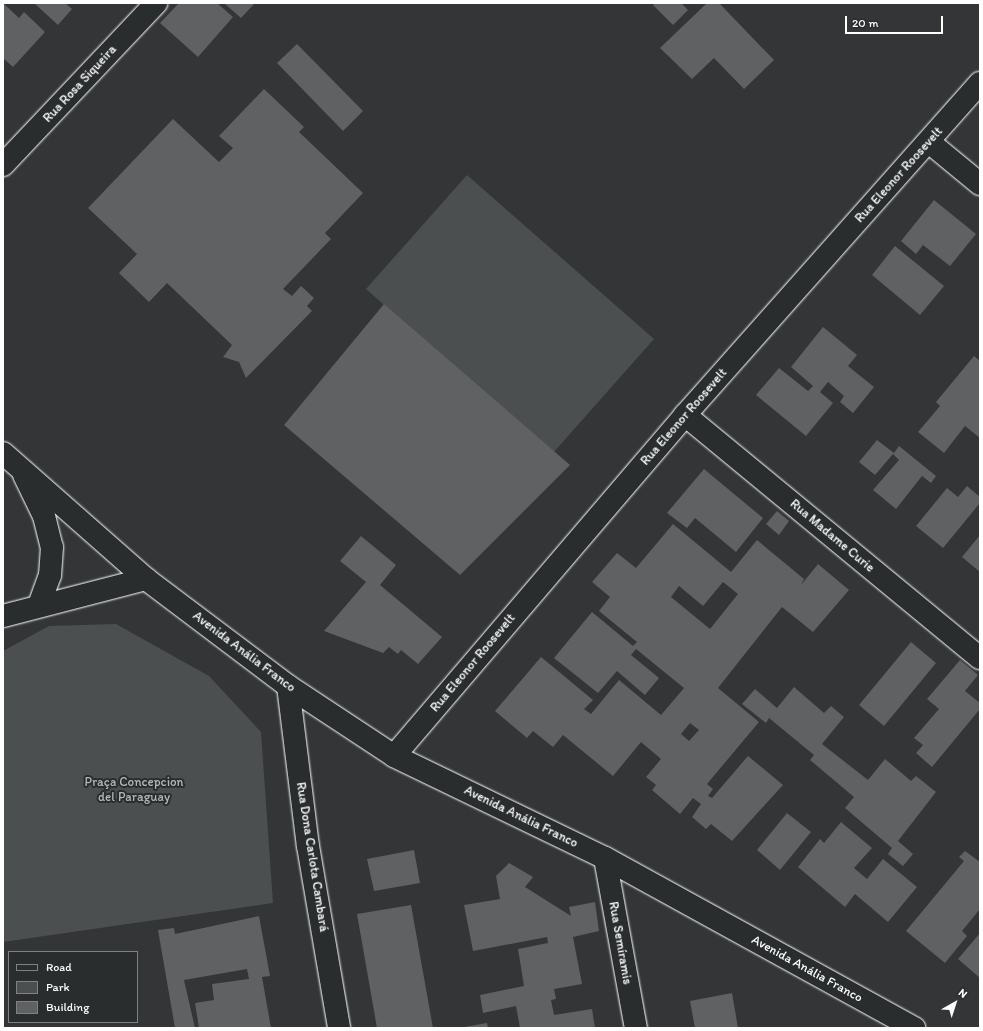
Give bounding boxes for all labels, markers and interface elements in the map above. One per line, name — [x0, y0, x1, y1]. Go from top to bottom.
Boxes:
scale bar — [847, 8, 945, 34]
text: 20 m — [852, 16, 879, 30]
street label: Rua Rosa Siqueira — [40, 42, 120, 126]
street label: Rua Eleonor Roosevelt — [852, 124, 946, 226]
street label: Rua Eleonor Roosevelt — [638, 365, 730, 469]
street label: Rua Madame Curie — [787, 496, 877, 576]
street label: Avenida Anália Franco — [190, 608, 298, 696]
street label: Rua Eleonor Roosevelt — [427, 611, 519, 715]
park label: Praça Concepcion del Paraguay — [84, 775, 184, 806]
street label: Rua Dona Carlota Cambará — [292, 780, 332, 934]
street label: Avenida Anália Franco — [462, 783, 580, 851]
street label: Rua Semíramis — [605, 901, 635, 985]
street label: Avenida Anália Franco — [749, 932, 865, 1006]
legend — [8, 951, 138, 1023]
text: Road — [46, 960, 72, 974]
text: Park — [46, 980, 70, 994]
north arrow — [935, 983, 975, 1023]
text: N — [956, 986, 970, 1001]
text: Building — [46, 1000, 89, 1014]

